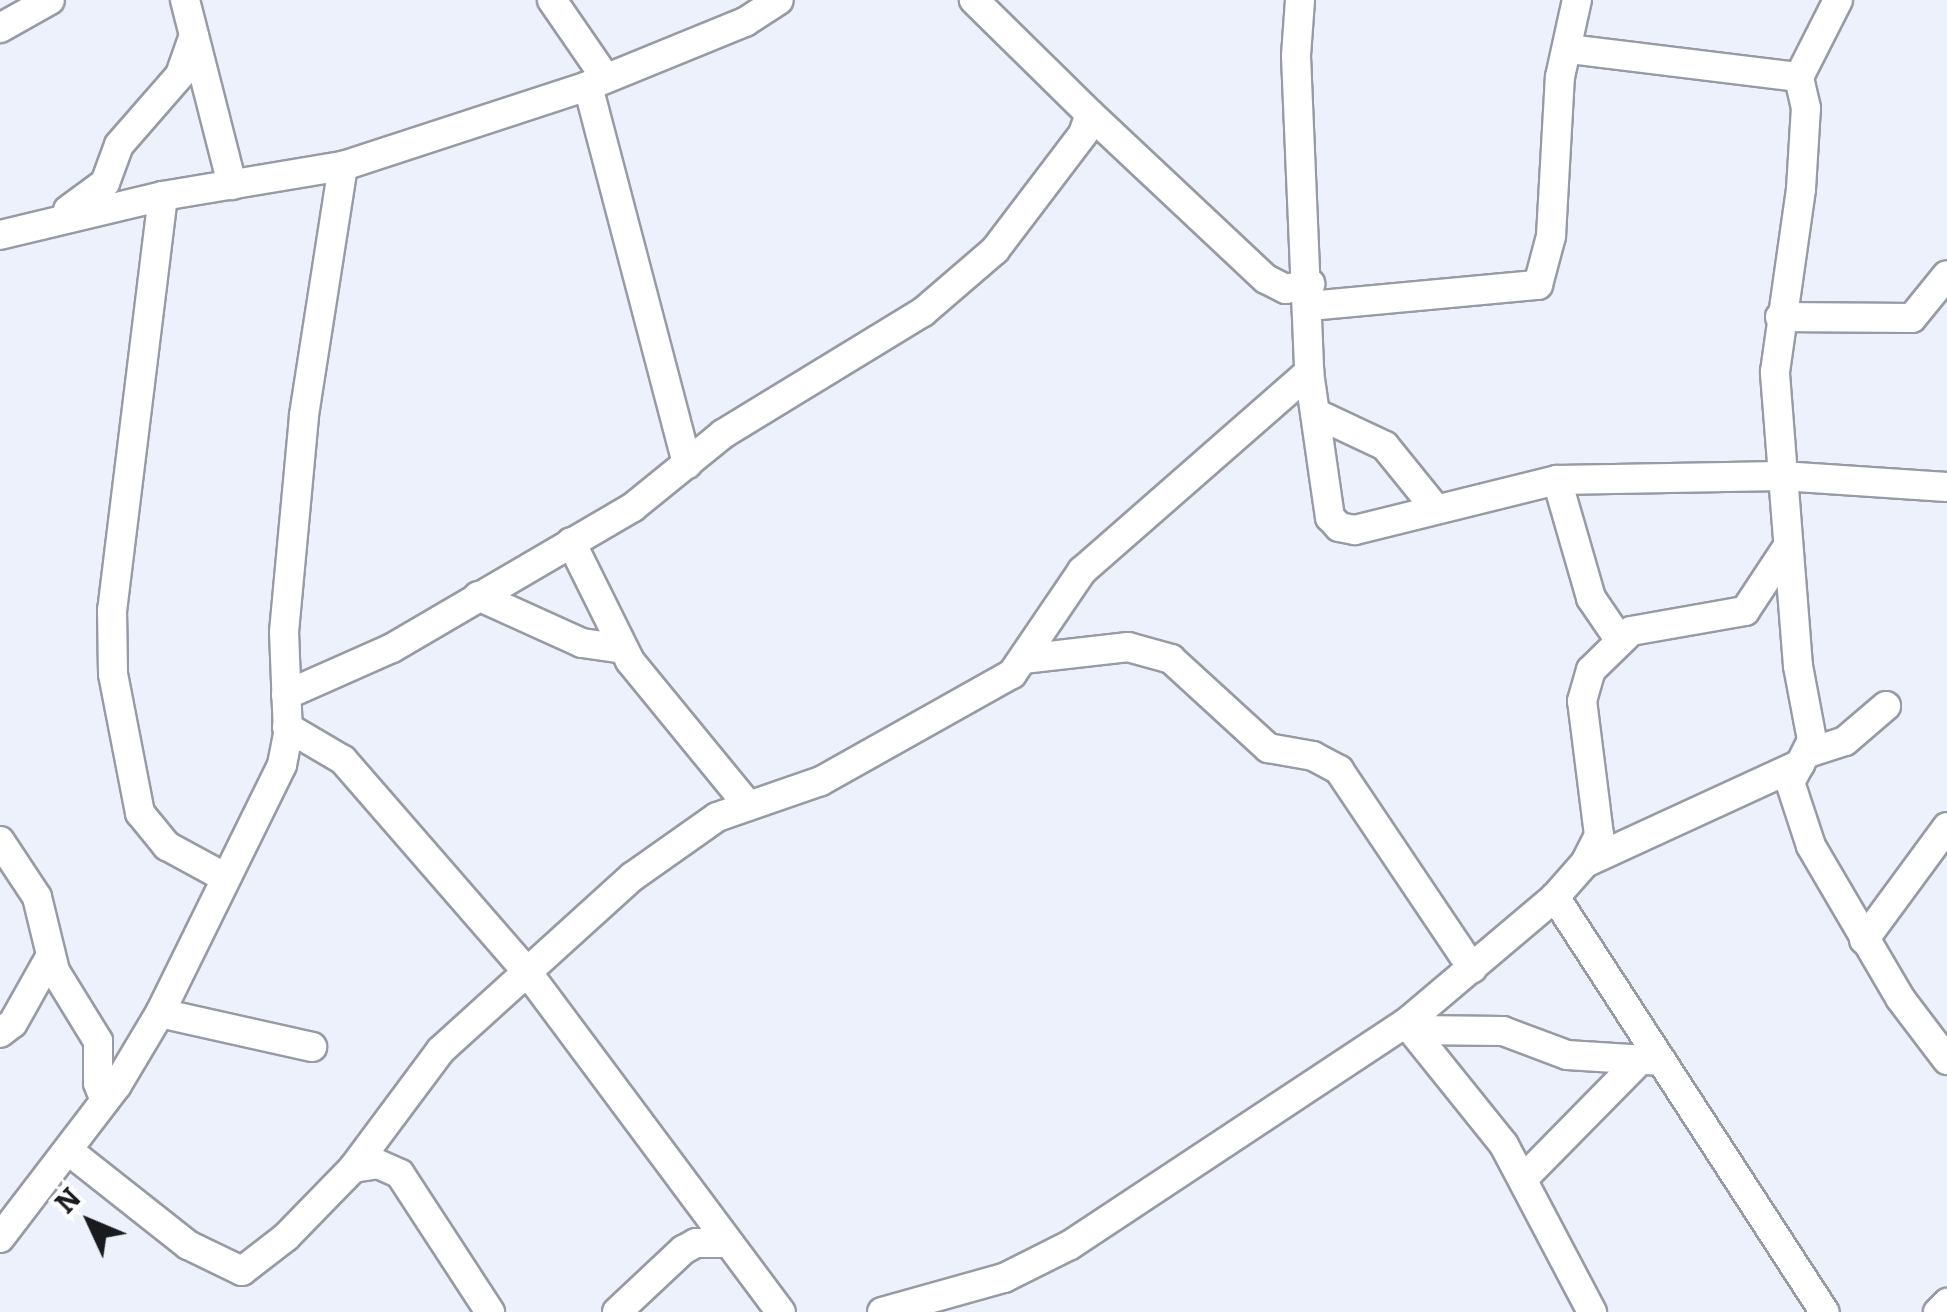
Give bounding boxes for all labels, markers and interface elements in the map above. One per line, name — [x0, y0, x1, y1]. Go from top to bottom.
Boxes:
north arrow — [40, 1172, 140, 1272]
text: N — [49, 1182, 87, 1220]

